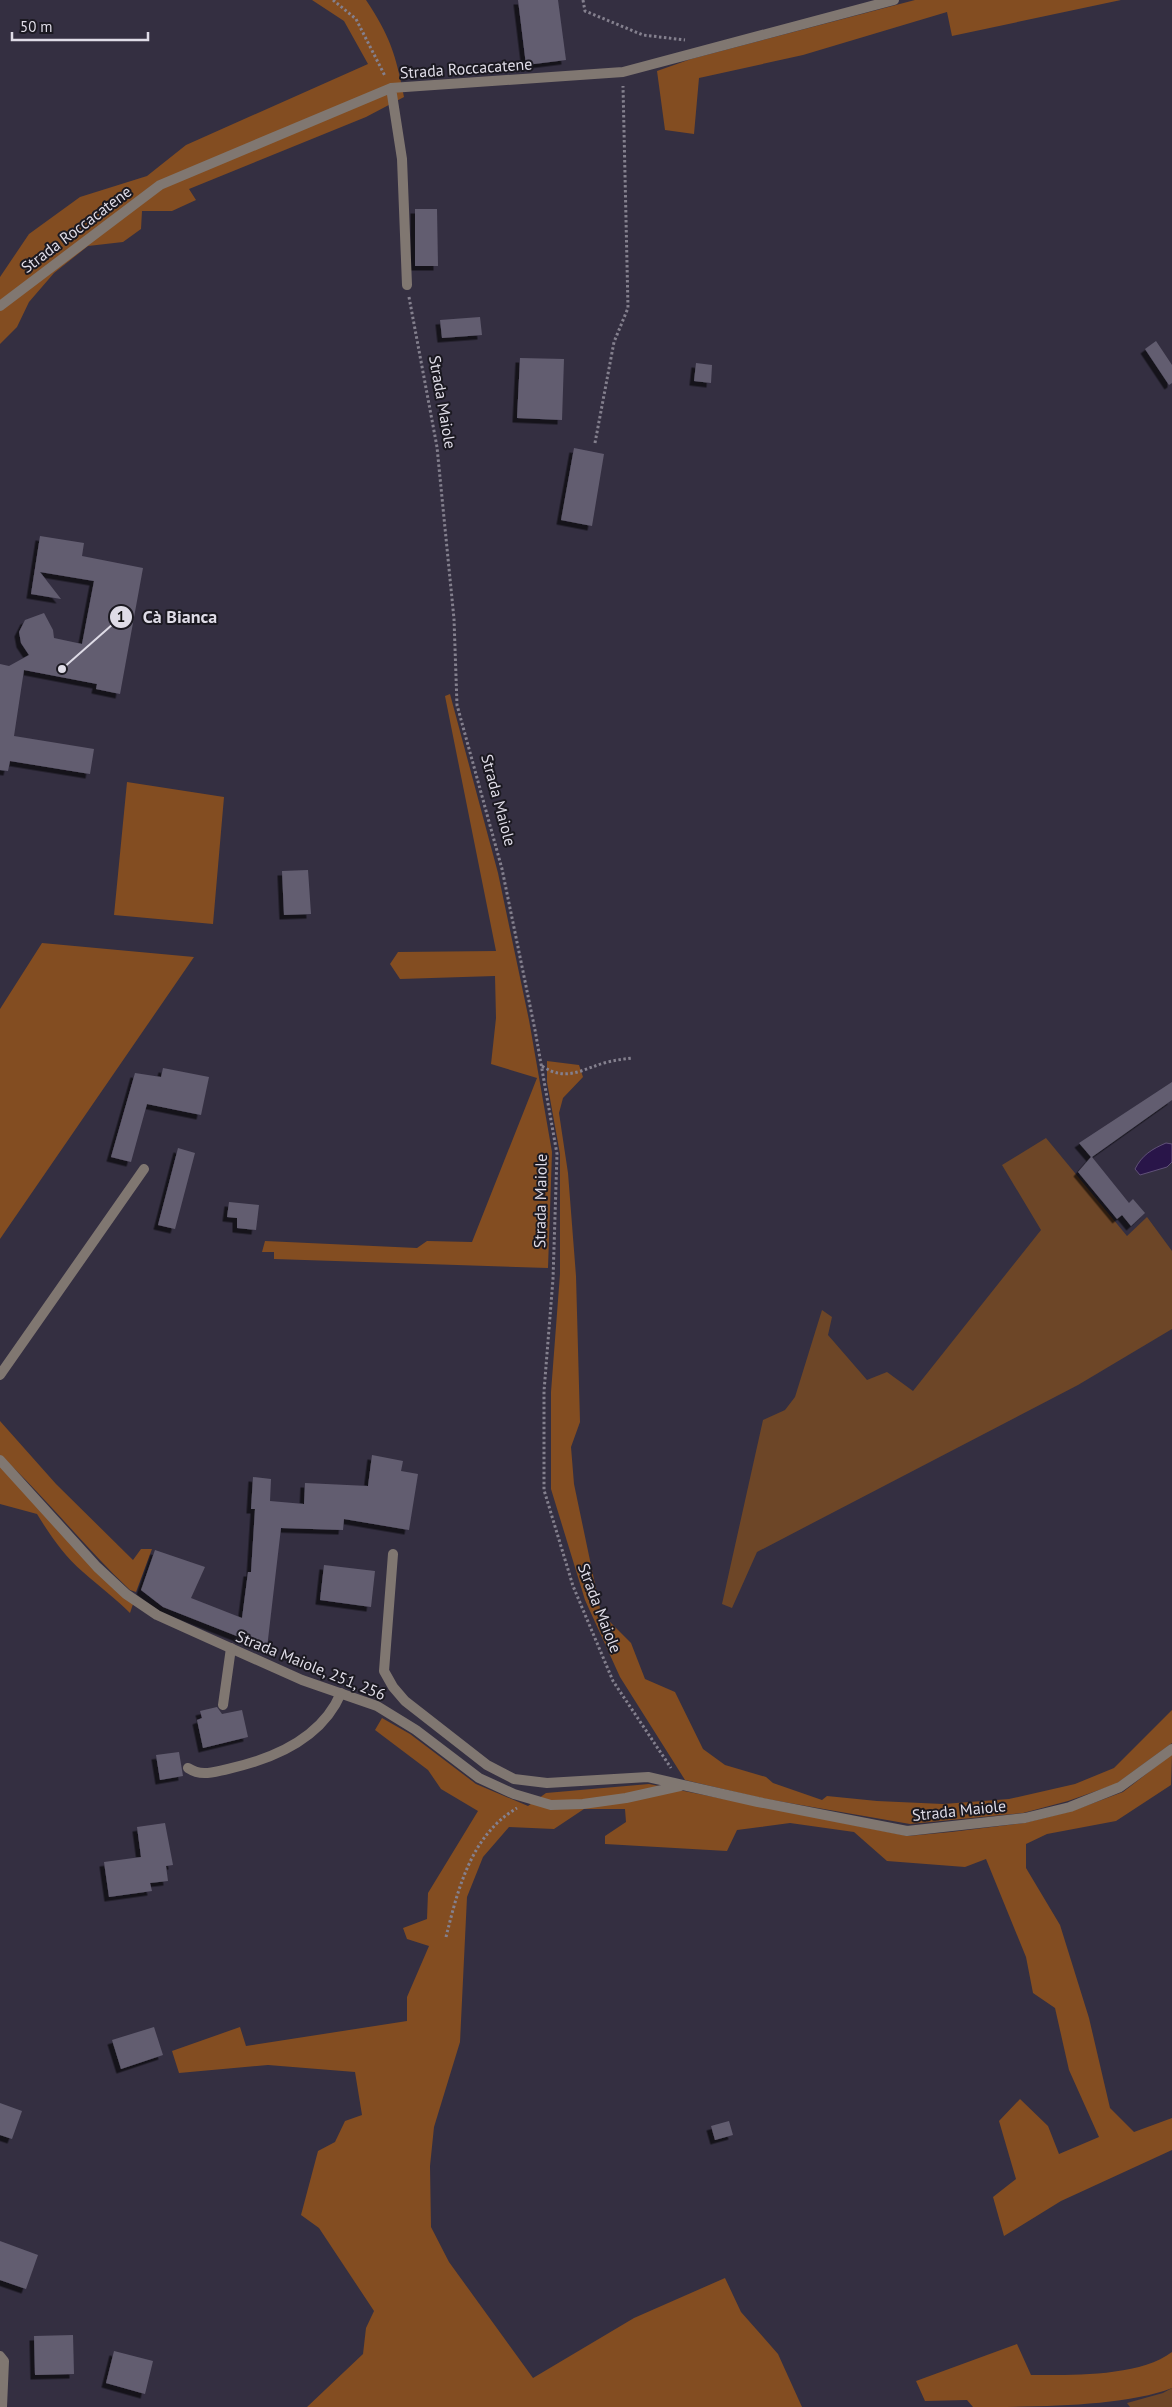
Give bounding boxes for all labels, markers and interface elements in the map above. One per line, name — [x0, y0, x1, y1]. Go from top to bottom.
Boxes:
scale bar — [12, 10, 149, 42]
text: 50 m — [20, 17, 53, 36]
street label: Strada Roccacatene — [399, 53, 533, 83]
street label: Strada Roccacatene — [17, 181, 135, 277]
street label: Strada Maiole — [425, 354, 461, 450]
callout: Cà Bianca — [108, 600, 228, 633]
text: Cà Bianca — [143, 605, 217, 628]
text: 1 — [117, 607, 125, 626]
street label: Strada Maiole — [477, 752, 521, 848]
street label: Strada Maiole — [529, 1154, 551, 1248]
street label: Strada Maiole — [574, 1560, 626, 1656]
street label: Strada Maiole, 251, 256 — [233, 1626, 389, 1704]
street label: Strada Maiole — [911, 1795, 1007, 1825]

